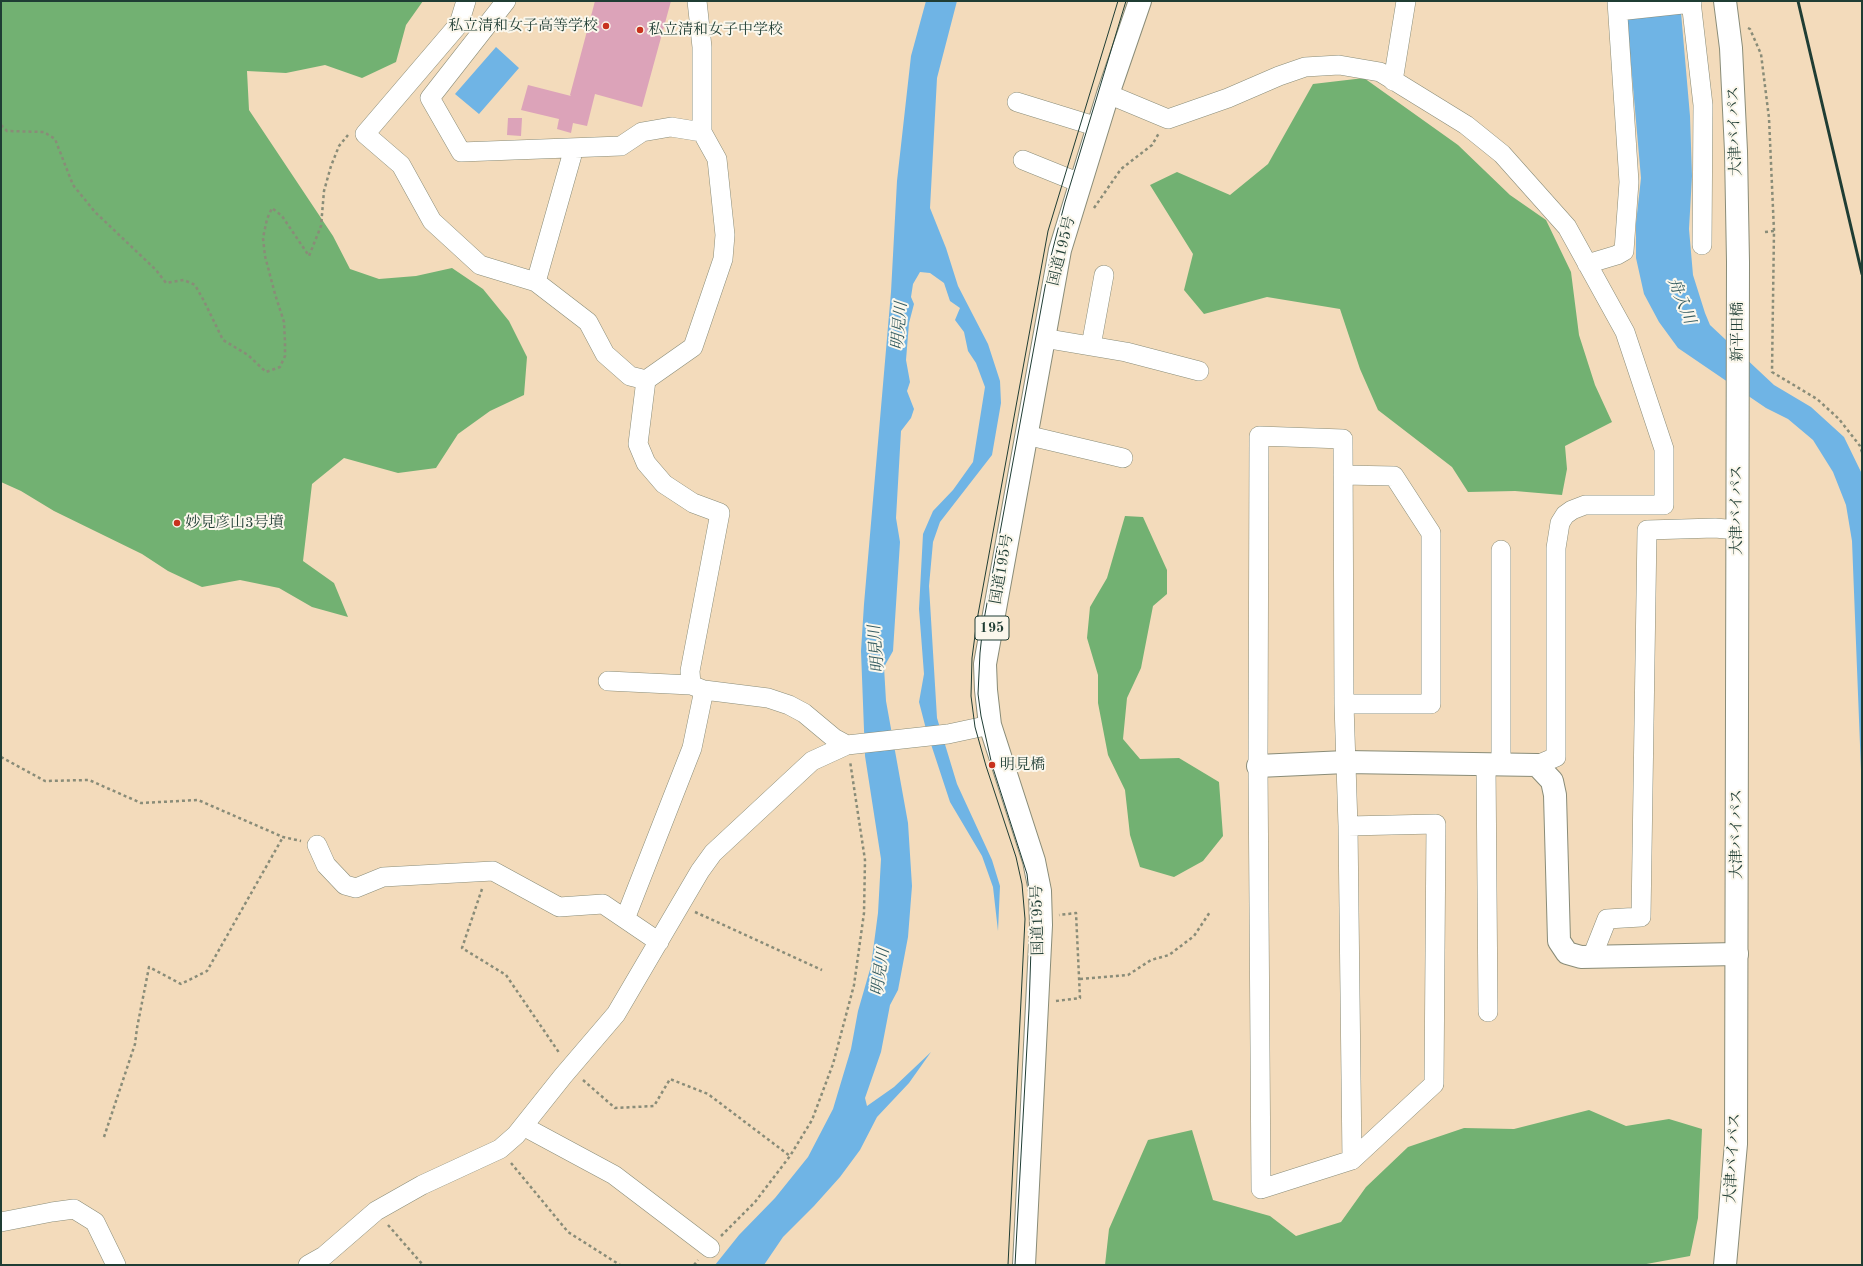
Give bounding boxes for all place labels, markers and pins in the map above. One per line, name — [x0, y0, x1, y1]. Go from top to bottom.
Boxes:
place label: 私立清和女子高等学校 — [448, 17, 598, 35]
marker: 私立清和女子高等学校 — [601, 21, 611, 31]
place label: 私立清和女子中学校 — [648, 21, 783, 39]
marker: 私立清和女子中学校 — [635, 25, 645, 35]
place label: 妙見彦山3号墳 — [185, 514, 284, 532]
marker: 妙見彦山3号墳 — [172, 518, 182, 528]
place label: 明見橋 — [1000, 756, 1045, 774]
marker: 明見橋 — [987, 760, 997, 770]

